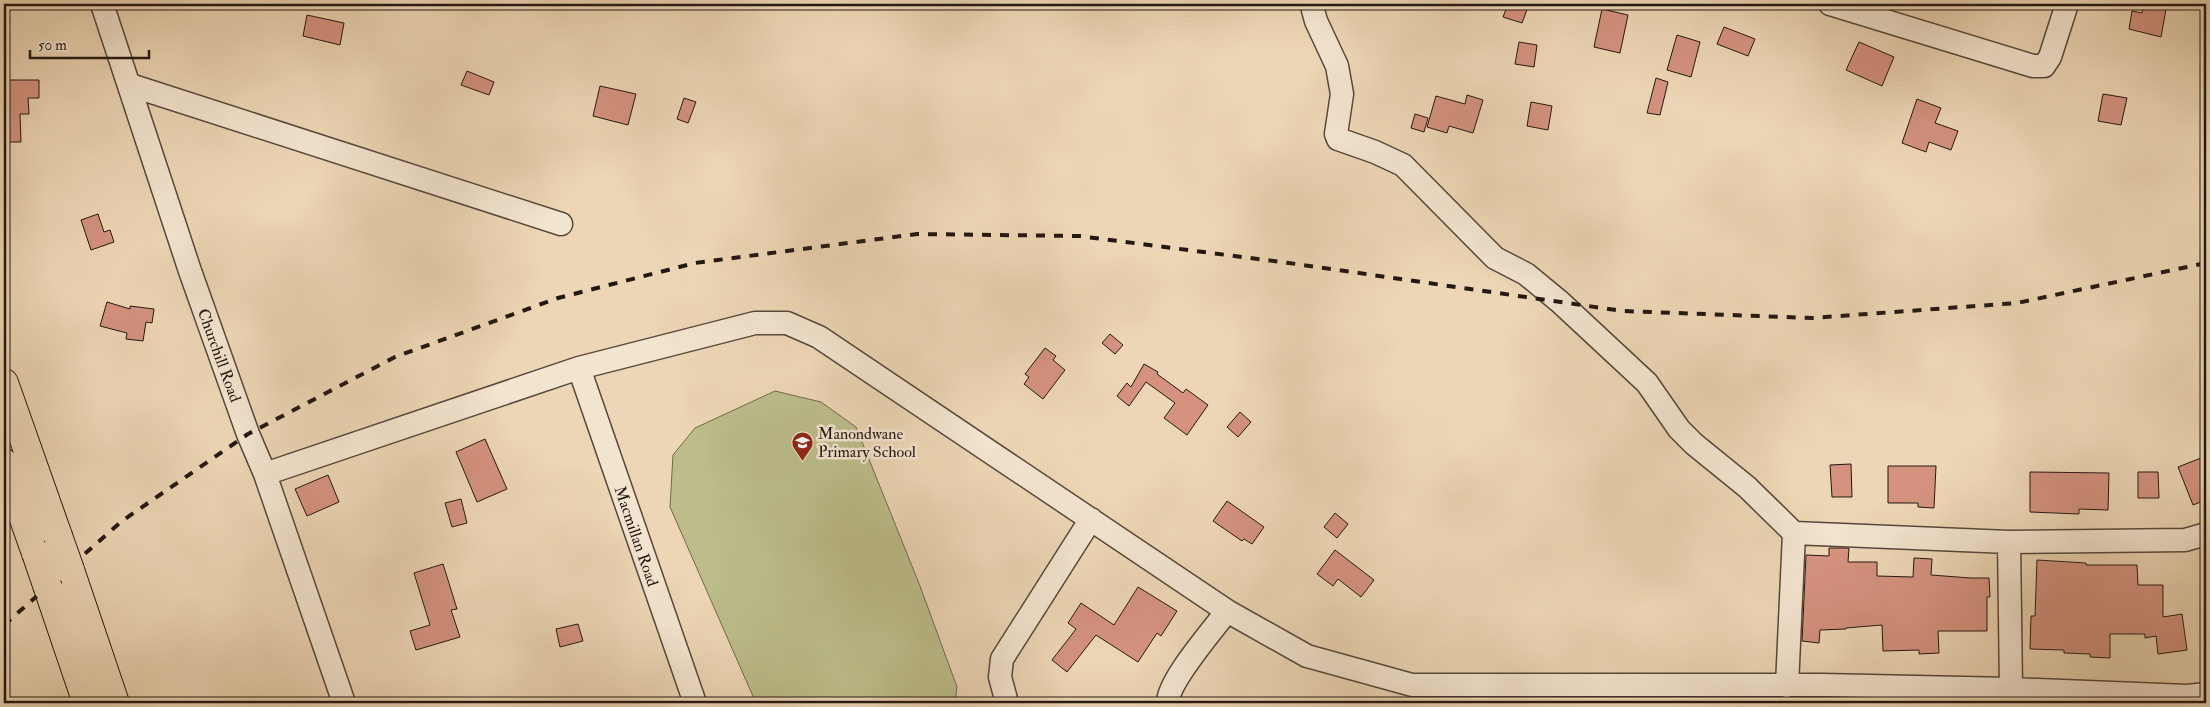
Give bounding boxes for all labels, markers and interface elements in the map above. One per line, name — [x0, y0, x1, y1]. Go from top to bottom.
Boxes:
scale bar — [30, 28, 149, 60]
text: 50 m — [38, 36, 67, 55]
street label: Churchill Road — [193, 306, 245, 405]
place label: Manondwane Primary School — [818, 424, 916, 462]
school or university icon: Manondwane Primary School — [790, 430, 814, 461]
street label: Macmillan Road — [610, 483, 663, 589]

